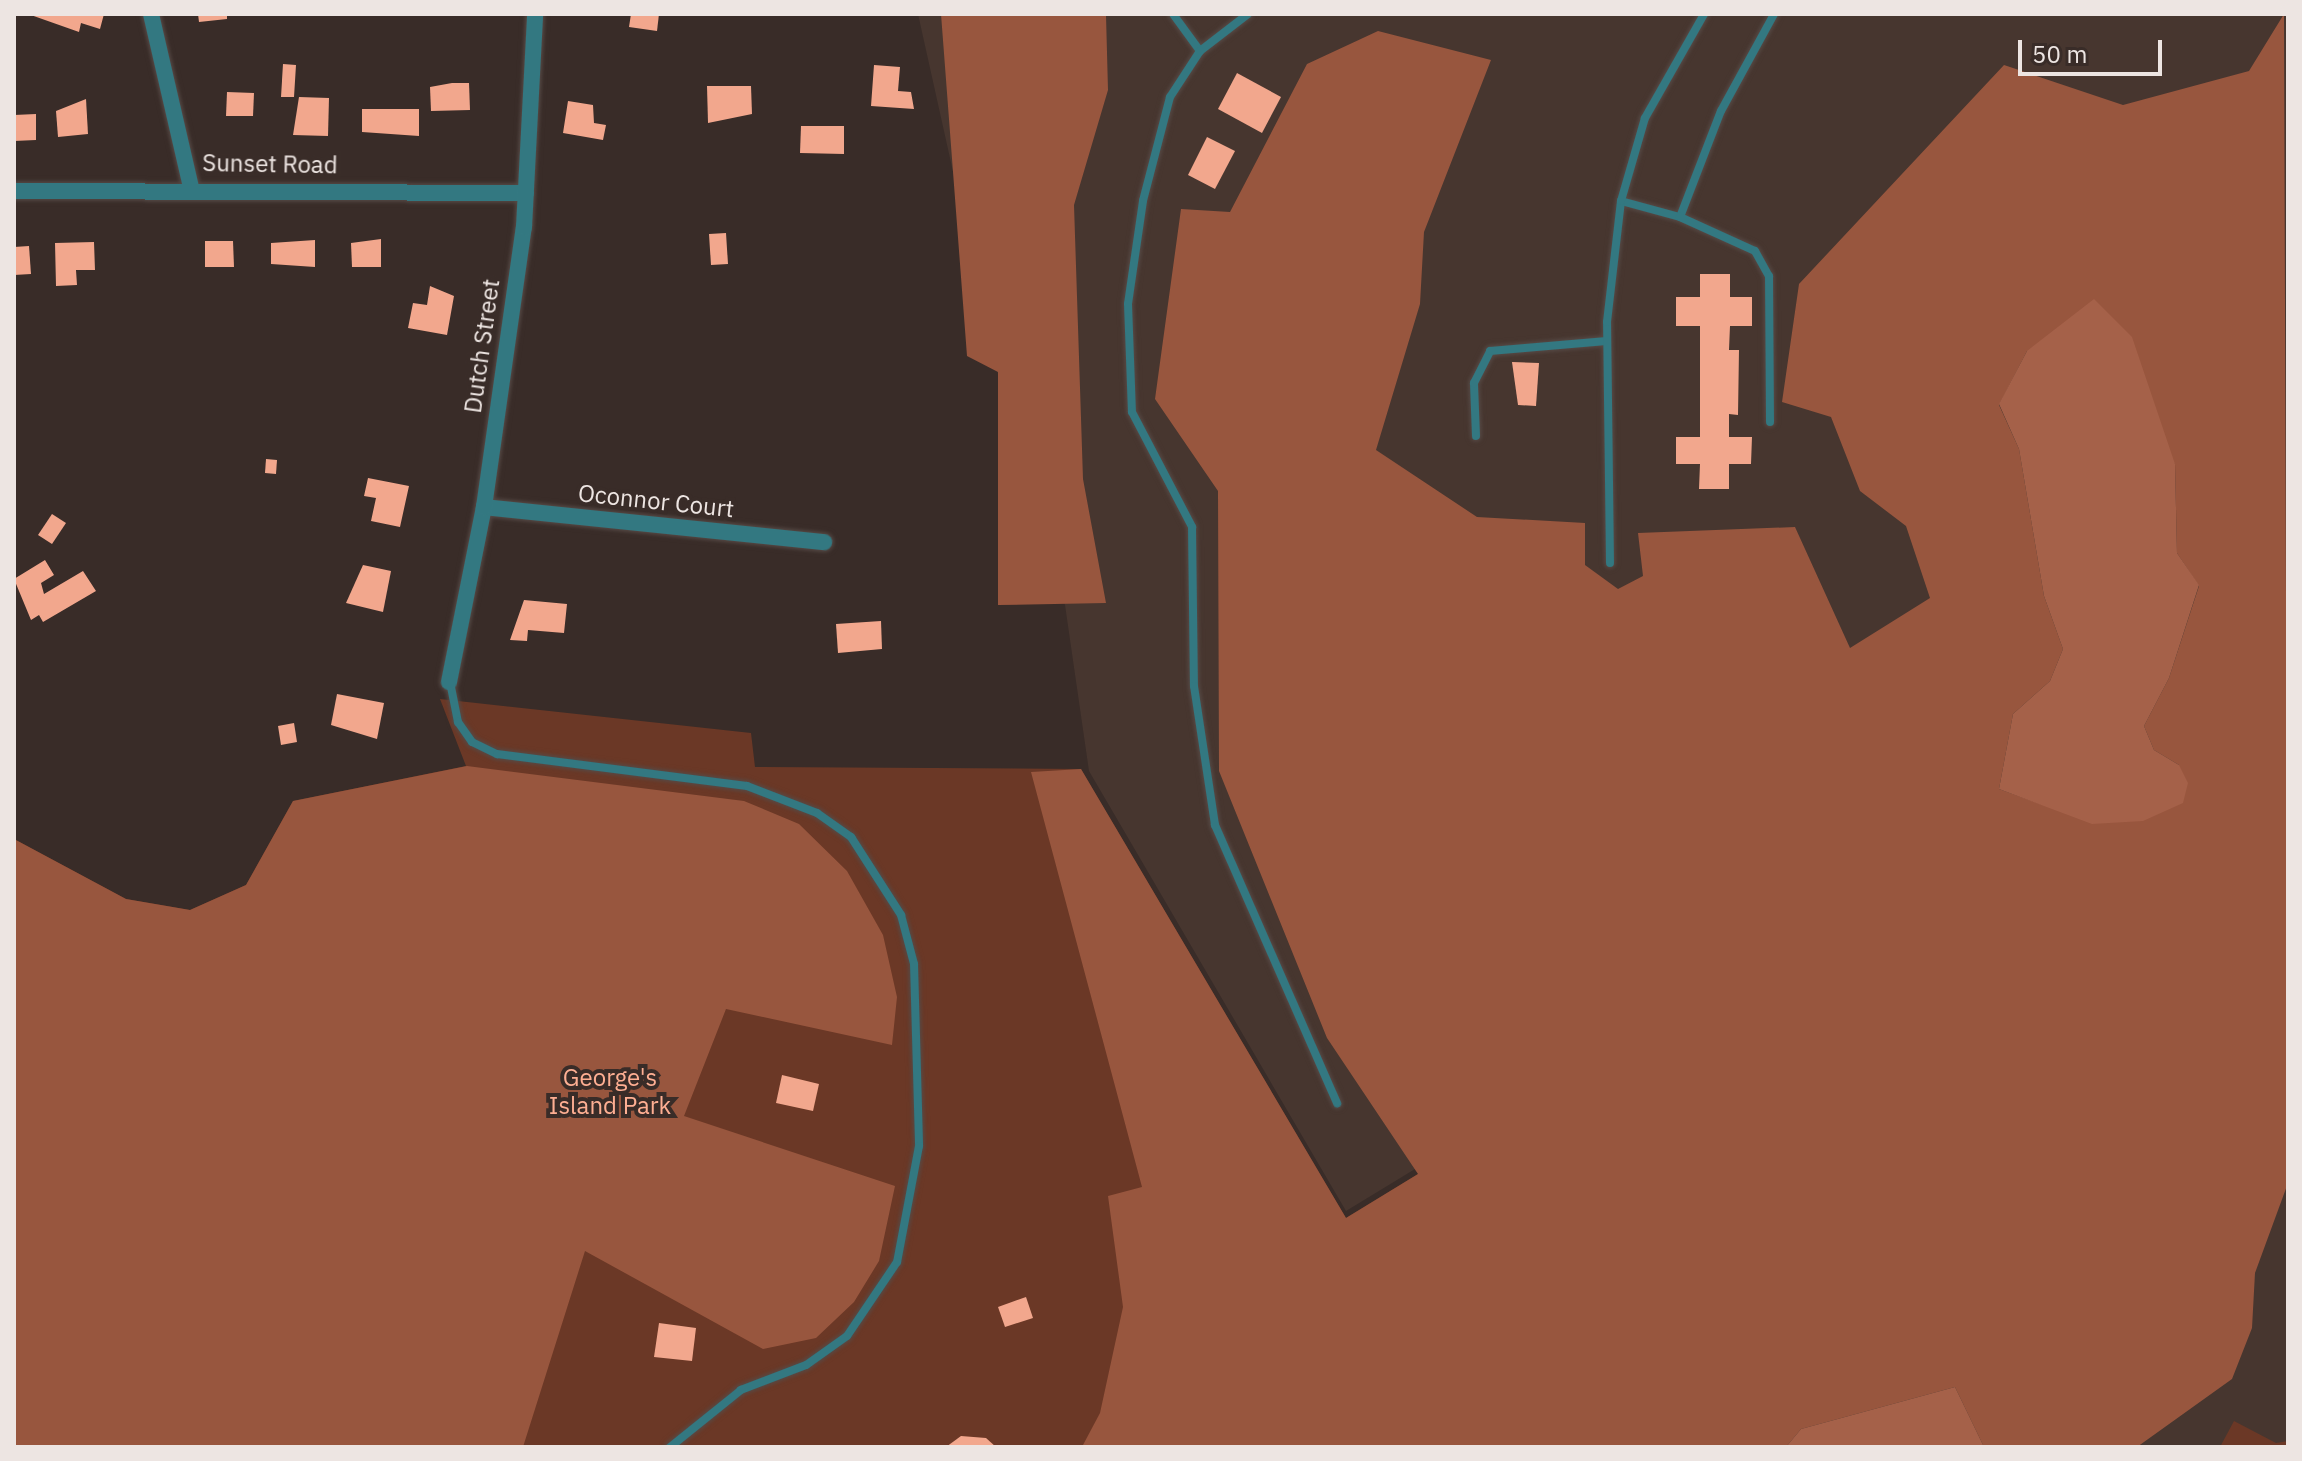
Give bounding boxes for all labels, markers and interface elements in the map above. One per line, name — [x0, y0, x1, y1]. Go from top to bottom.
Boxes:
scale bar — [2022, 24, 2166, 74]
text: 50 m — [2032, 38, 2087, 70]
street label: Sunset Road — [202, 148, 338, 180]
street label: Dutch Street — [458, 277, 506, 415]
street label: Oconnor Court — [577, 478, 735, 524]
park label: George's Island Park — [549, 1064, 671, 1120]

